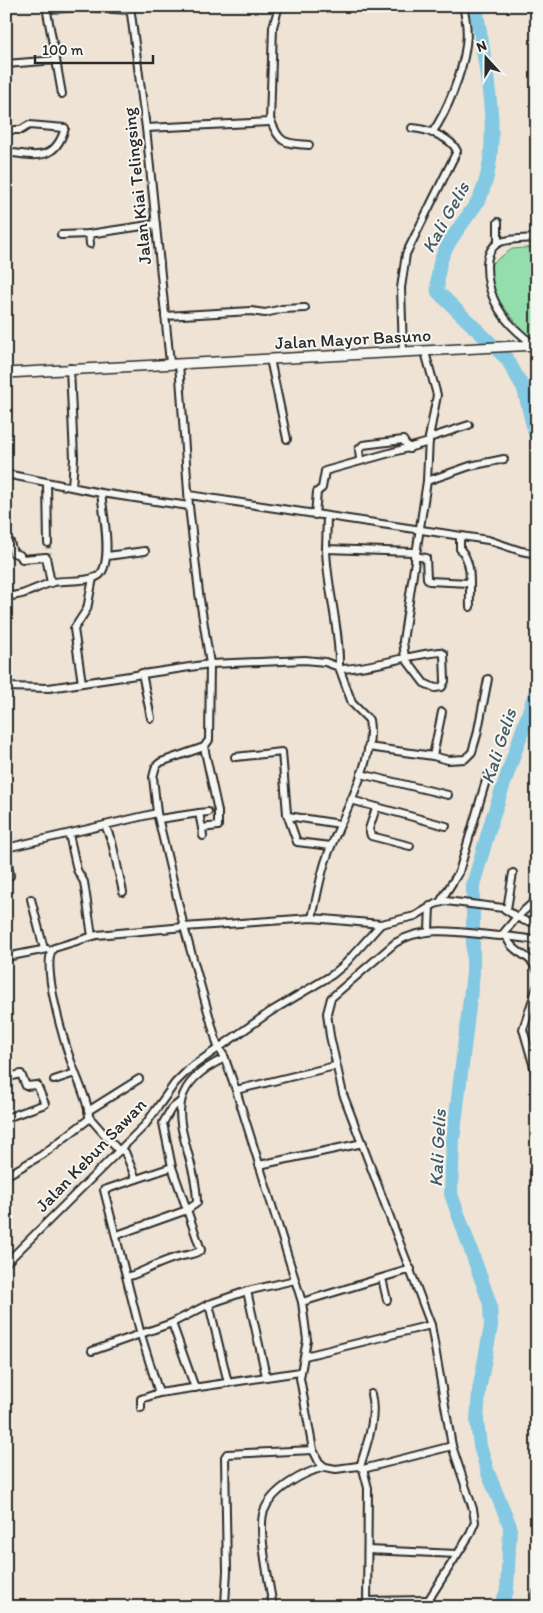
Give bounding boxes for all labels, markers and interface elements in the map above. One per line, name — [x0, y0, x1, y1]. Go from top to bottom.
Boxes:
scale bar — [35, 32, 152, 64]
north arrow — [460, 32, 510, 82]
text: N — [474, 37, 489, 56]
text: 100 m — [42, 41, 84, 59]
street label: Jalan Kiai Telingsing — [118, 106, 156, 266]
water label: Kali Gelis — [417, 177, 475, 257]
street label: Jalan Mayor Basuno — [274, 324, 432, 354]
water label: Kali Gelis — [476, 705, 522, 787]
street label: Jalan Kebun Sawan — [31, 1094, 151, 1216]
water label: Kali Gelis — [424, 1108, 451, 1187]

